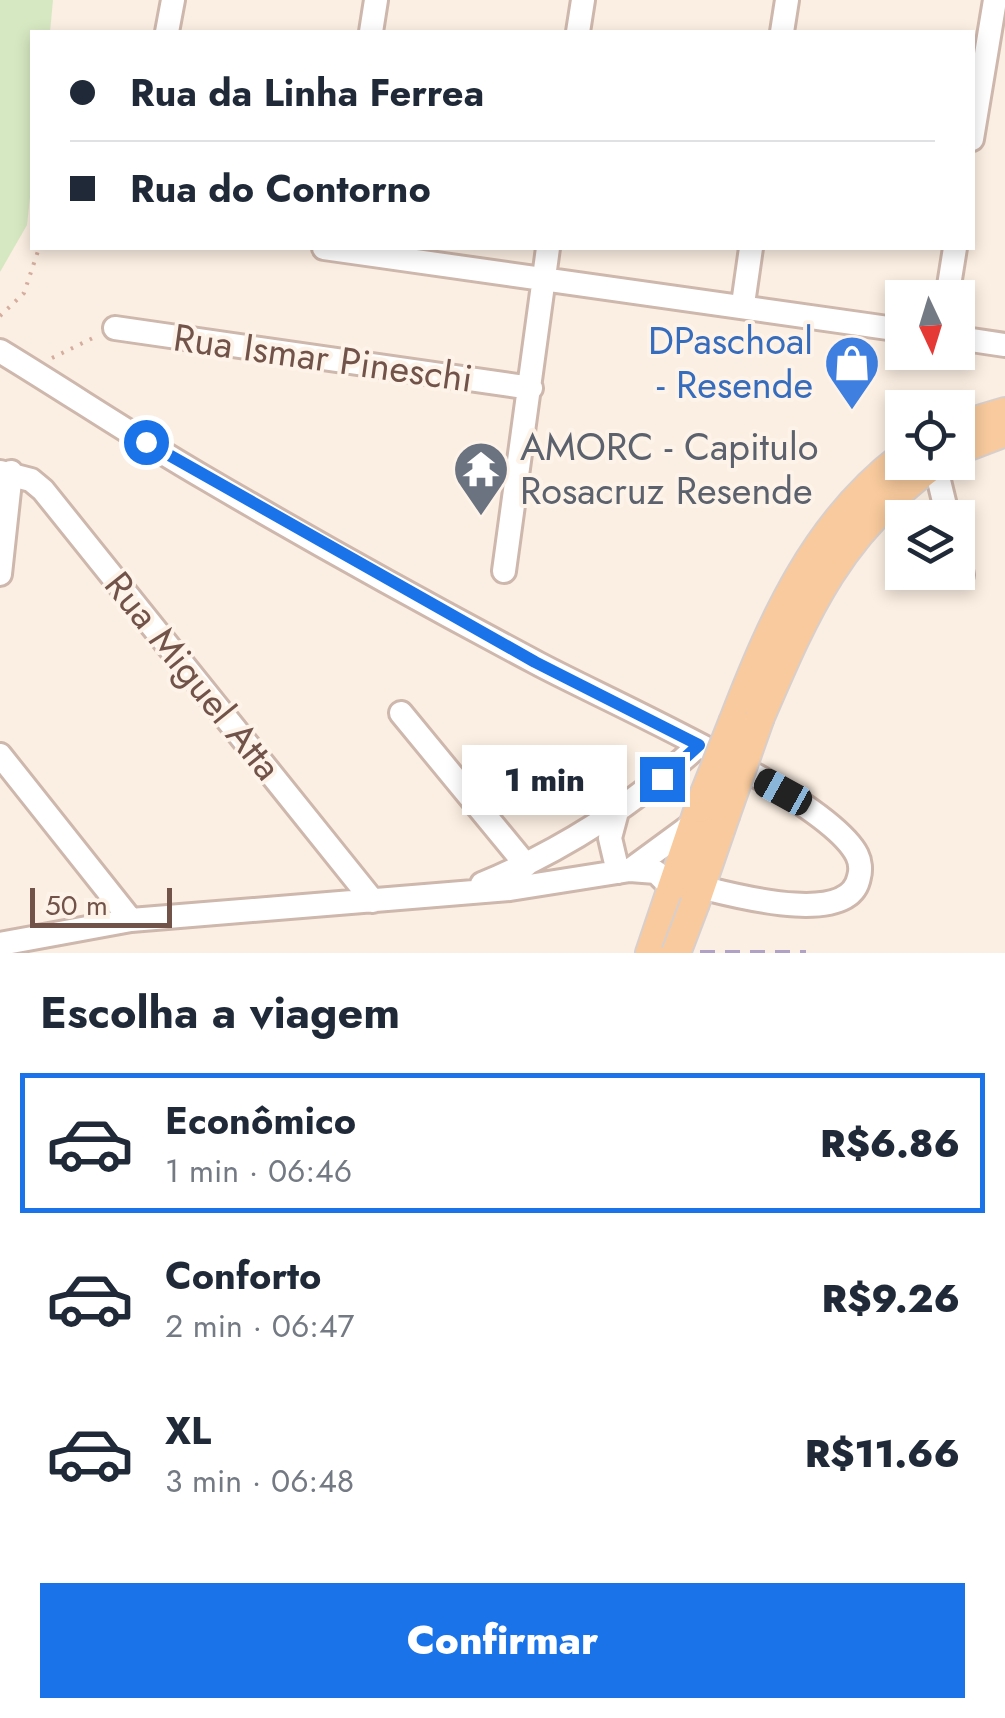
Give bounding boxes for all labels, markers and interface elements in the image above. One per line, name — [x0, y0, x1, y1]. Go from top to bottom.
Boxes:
text: Rua da Linha Ferrea — [130, 65, 484, 120]
text: Rua do Contorno — [130, 161, 431, 216]
north arrow — [885, 280, 975, 370]
map controls — [885, 280, 975, 590]
street label: Rua Ismar Pineschi — [170, 309, 476, 406]
place label: DPaschoal - Resende — [648, 313, 813, 412]
shop icon: DPaschoal - Resende — [822, 333, 882, 412]
button: locate — [885, 390, 975, 480]
place label: AMORC - Capitulo Rosacruz Resende — [520, 419, 818, 518]
route start — [124, 420, 169, 465]
temple icon: AMORC - Capitulo Rosacruz Resende — [451, 439, 511, 518]
button: layers — [885, 500, 975, 590]
street label: Rua Miguel Atta — [92, 559, 295, 792]
callout: 1 min — [462, 744, 627, 814]
text: 1 min — [504, 757, 585, 803]
route end — [640, 757, 685, 802]
car — [749, 764, 817, 820]
scale bar — [30, 883, 172, 928]
text: 50 m — [45, 885, 108, 926]
text: Escolha a viagem — [40, 980, 400, 1045]
text: Econômico — [165, 1093, 356, 1148]
icon: car — [45, 1098, 135, 1188]
text: R$6.86 — [820, 1116, 960, 1171]
text: 1 min · 06:46 — [165, 1148, 352, 1194]
text: Conforto — [165, 1248, 322, 1303]
icon: car — [45, 1253, 135, 1343]
text: R$9.26 — [822, 1271, 960, 1326]
text: 2 min · 06:47 — [165, 1303, 354, 1349]
text: XL — [165, 1403, 211, 1458]
icon: car — [45, 1408, 135, 1498]
text: R$11.66 — [805, 1426, 960, 1481]
text: 3 min · 06:48 — [165, 1458, 354, 1504]
button: Confirmar — [40, 1583, 965, 1698]

